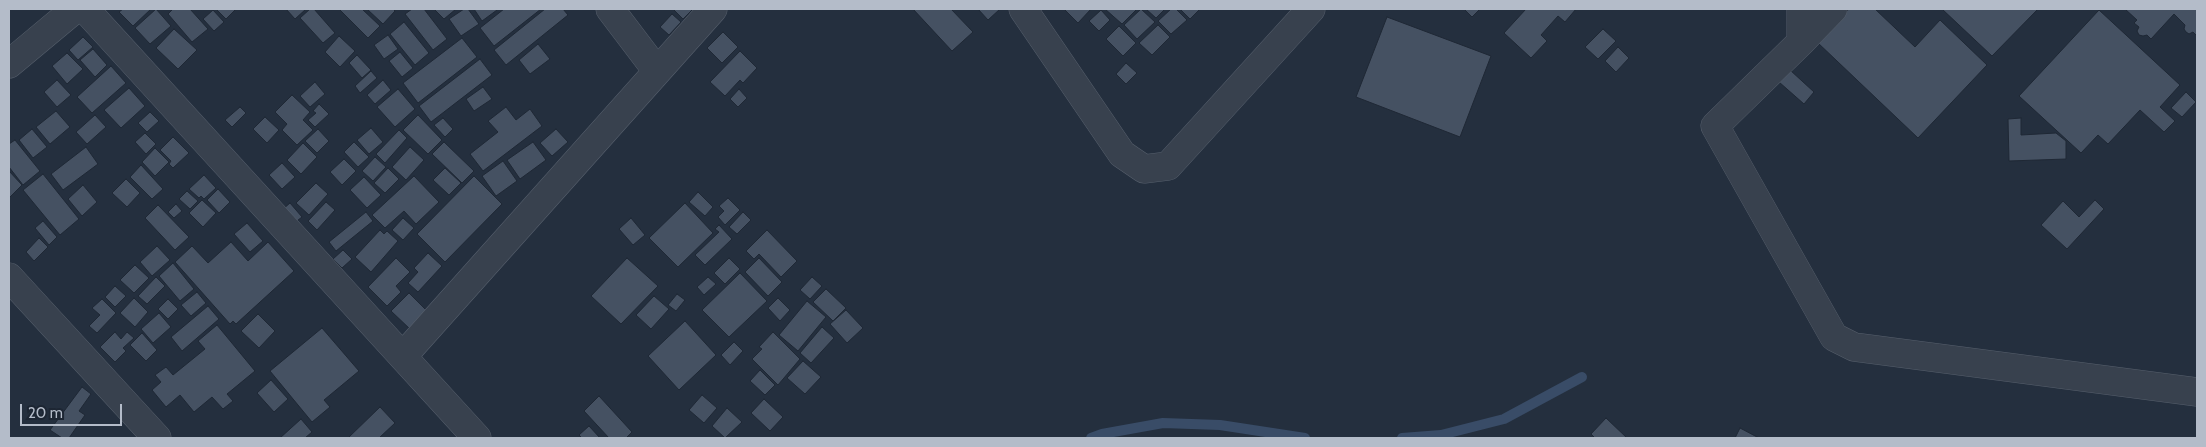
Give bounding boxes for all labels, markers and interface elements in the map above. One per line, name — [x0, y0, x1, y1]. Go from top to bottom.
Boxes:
scale bar — [22, 394, 125, 426]
text: 20 m — [28, 404, 63, 422]

